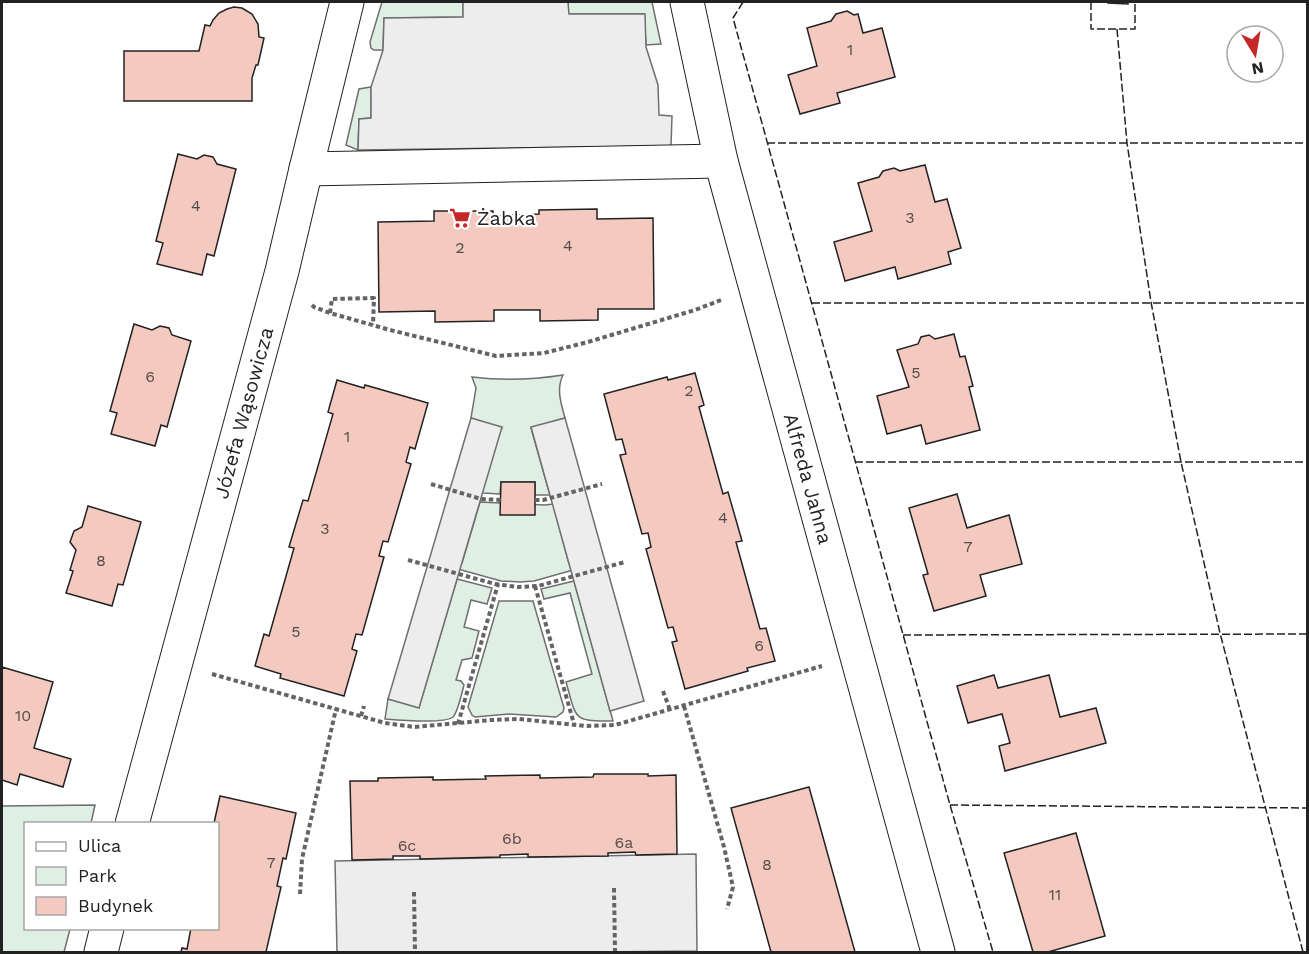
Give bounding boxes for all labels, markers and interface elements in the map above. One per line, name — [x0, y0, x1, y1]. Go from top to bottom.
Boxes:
north arrow — [1225, 24, 1285, 84]
house number: 1 — [847, 40, 853, 59]
text: N — [1250, 58, 1265, 79]
house number: 4 — [191, 196, 201, 215]
supermarket icon: Żabka — [448, 206, 472, 230]
place label: Żabka — [477, 206, 536, 230]
house number: 3 — [905, 208, 915, 227]
house number: 4 — [563, 236, 573, 255]
house number: 2 — [455, 238, 465, 257]
street label: Józefa Wąsowicza — [209, 324, 278, 501]
house number: 5 — [911, 363, 921, 382]
house number: 6 — [145, 367, 155, 386]
house number: 2 — [684, 381, 694, 400]
street label: Alfreda Jahna — [779, 411, 838, 547]
house number: 1 — [344, 427, 350, 446]
house number: 4 — [718, 508, 728, 527]
house number: 3 — [320, 519, 330, 538]
house number: 7 — [964, 537, 973, 556]
house number: 8 — [96, 551, 106, 570]
house number: 5 — [291, 622, 301, 641]
house number: 6 — [754, 636, 764, 655]
house number: 10 — [15, 706, 31, 725]
legend — [24, 822, 219, 930]
house number: 6b — [502, 829, 522, 848]
house number: 6a — [615, 833, 633, 852]
text: Ulica — [78, 835, 121, 856]
house number: 6c — [398, 836, 416, 855]
house number: 7 — [267, 853, 276, 872]
house number: 8 — [762, 855, 772, 874]
text: Park — [78, 865, 117, 886]
house number: 11 — [1049, 885, 1061, 904]
text: Budynek — [78, 895, 153, 916]

